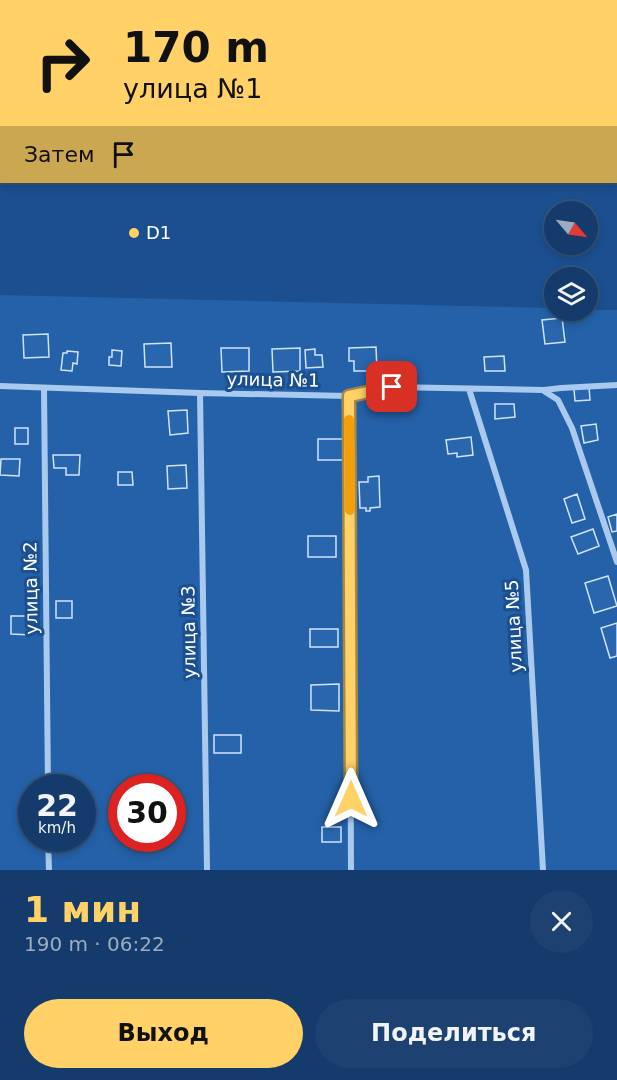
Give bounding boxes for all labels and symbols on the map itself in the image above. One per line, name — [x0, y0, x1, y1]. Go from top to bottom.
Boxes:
north arrow — [544, 201, 598, 255]
place label: D1 — [146, 222, 171, 243]
marker: D1 — [127, 226, 141, 240]
pin — [366, 361, 417, 412]
street label: улица №1 — [226, 368, 320, 391]
street label: улица №2 — [19, 541, 42, 635]
street label: улица №5 — [501, 579, 526, 673]
street label: улица №3 — [177, 585, 200, 679]
position arrow — [319, 767, 383, 831]
speed limit sign: 30 — [108, 774, 186, 852]

